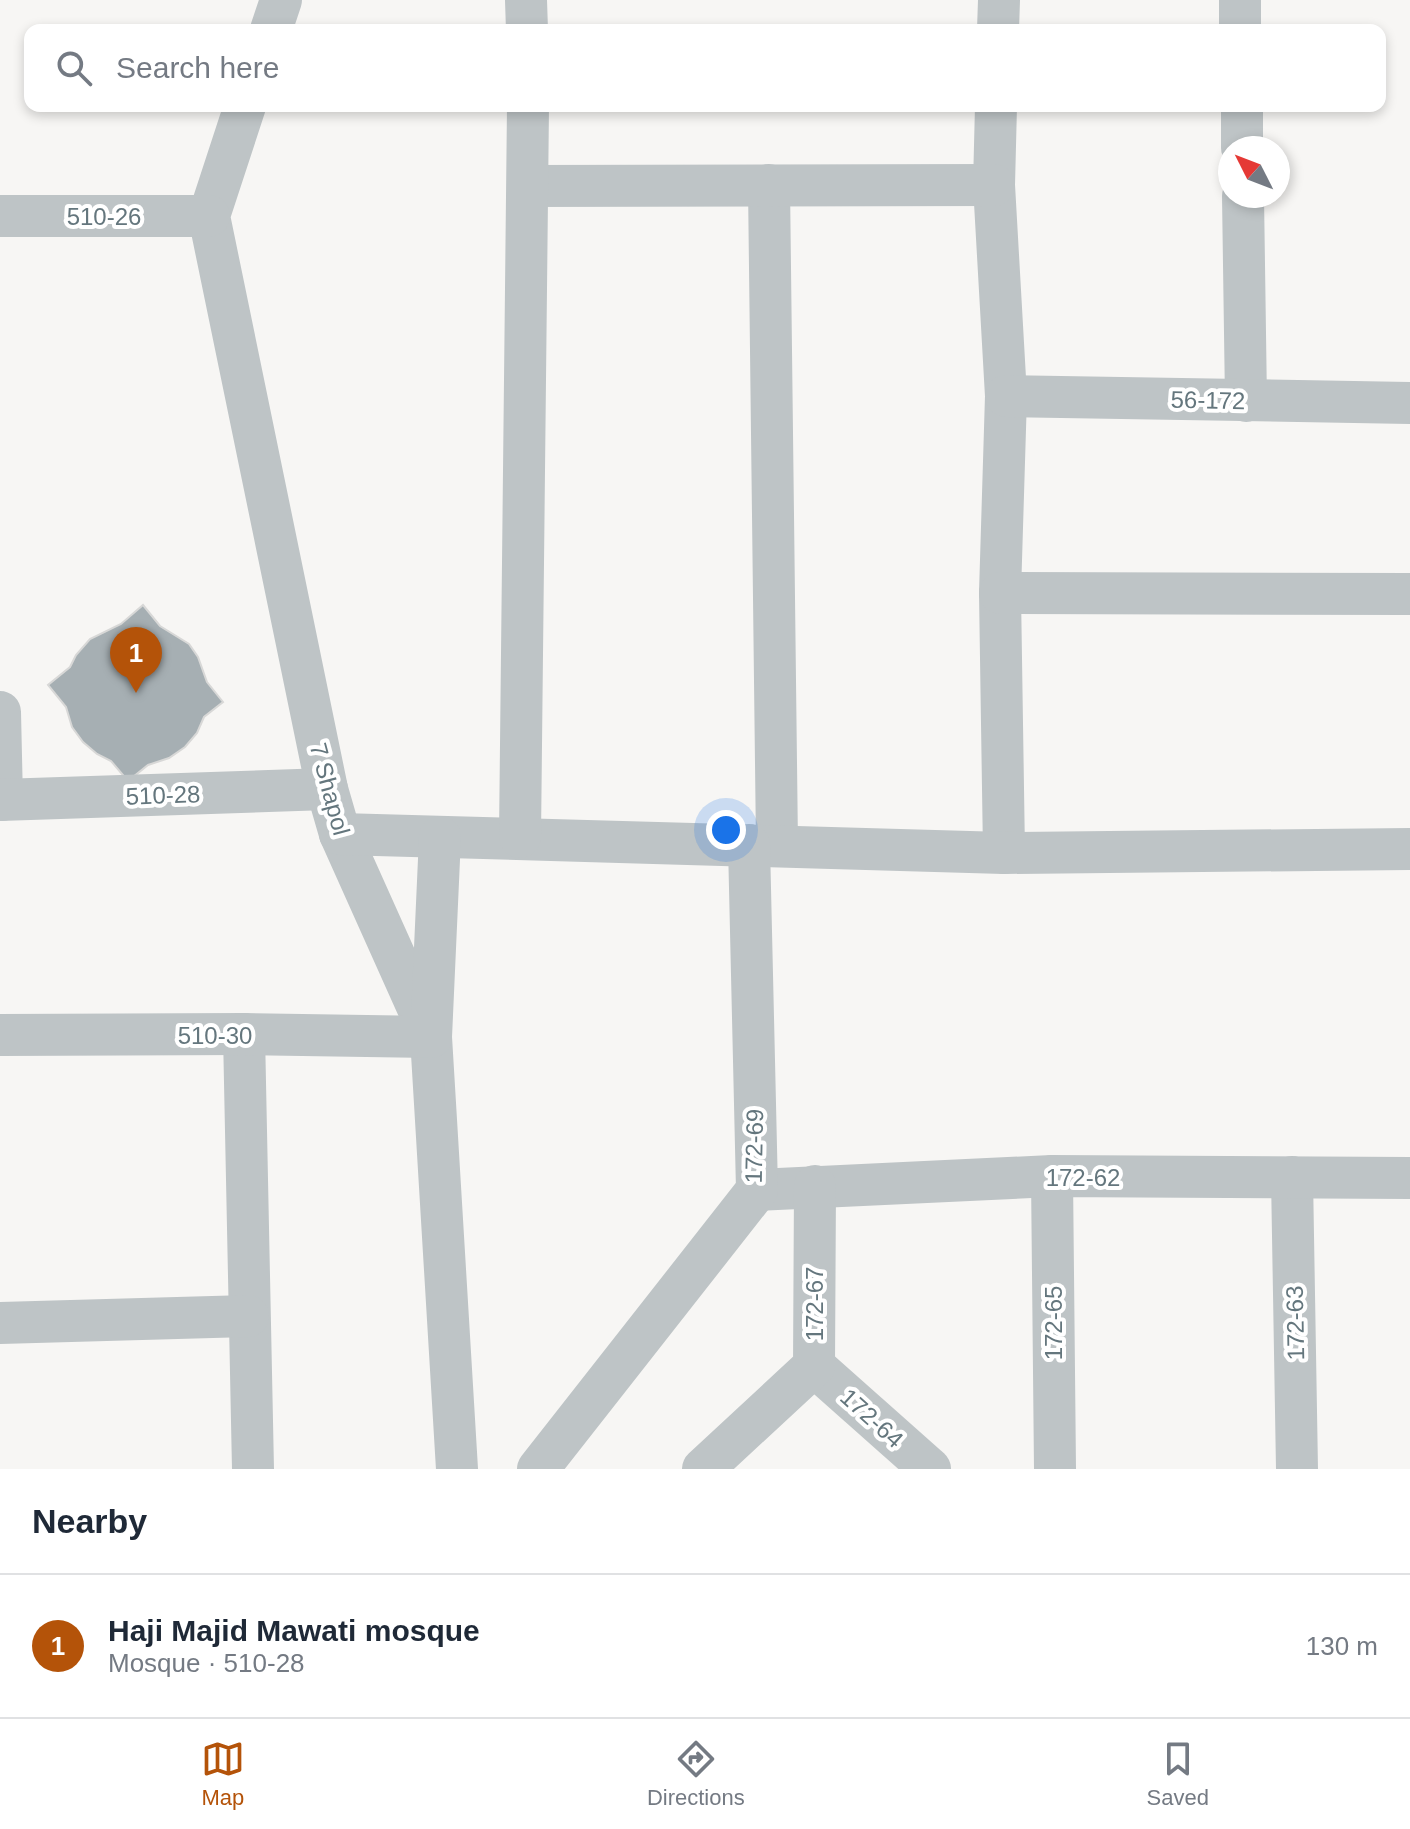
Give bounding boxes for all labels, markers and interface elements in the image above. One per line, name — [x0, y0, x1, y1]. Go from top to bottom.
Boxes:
search box — [24, 24, 1386, 112]
icon: search — [52, 46, 96, 90]
text: Search here — [116, 51, 279, 84]
north arrow — [1218, 136, 1290, 208]
street label: 510-26 — [67, 203, 141, 230]
street label: 56-172 — [1170, 386, 1246, 414]
pin: 1 — [110, 627, 162, 693]
street label: 7 Shapol — [305, 740, 355, 838]
street label: 510-28 — [125, 780, 201, 810]
your location — [706, 810, 746, 850]
street label: 510-30 — [178, 1022, 252, 1049]
street label: 172-69 — [740, 1108, 768, 1184]
street label: 172-62 — [1046, 1164, 1120, 1191]
street label: 172-67 — [801, 1267, 828, 1341]
street label: 172-63 — [1281, 1285, 1309, 1361]
street label: 172-65 — [1040, 1286, 1067, 1360]
street label: 172-64 — [835, 1383, 909, 1453]
text: Nearby — [32, 1502, 147, 1540]
text: Haji Majid Mawati mosque — [108, 1614, 480, 1647]
text: 1 — [51, 1631, 65, 1661]
text: 130 m — [1306, 1631, 1378, 1661]
text: Mosque · 510-28 — [108, 1648, 305, 1678]
tab: Map — [201, 1737, 245, 1811]
tab: Directions — [647, 1737, 745, 1811]
tab: Saved — [1147, 1737, 1209, 1811]

